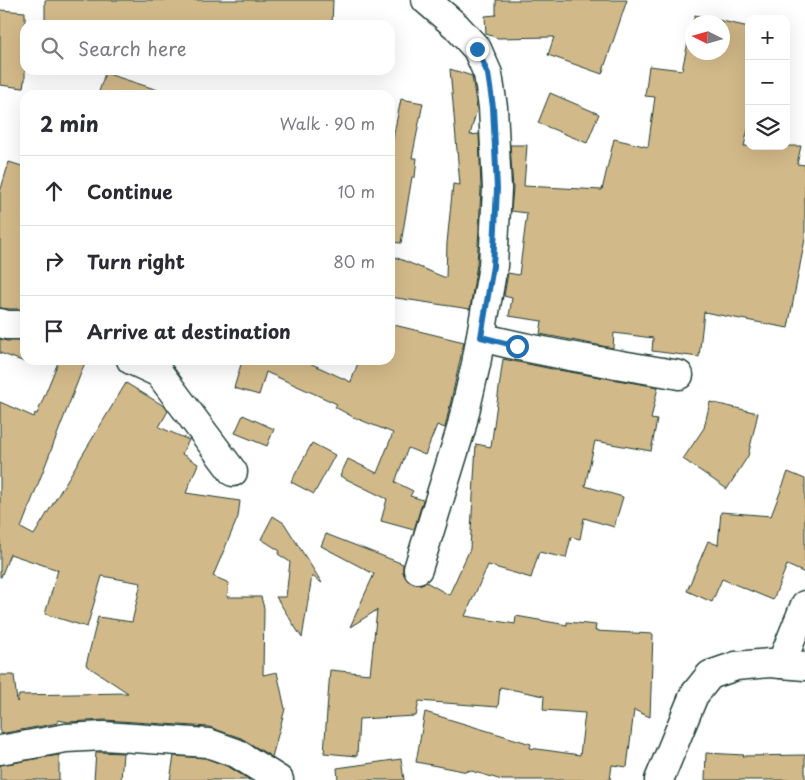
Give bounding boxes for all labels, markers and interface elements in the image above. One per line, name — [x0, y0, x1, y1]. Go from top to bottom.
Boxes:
north arrow — [685, 15, 730, 60]
map controls — [745, 15, 790, 150]
button: + — [745, 15, 790, 60]
search box — [20, 20, 395, 75]
icon: search — [38, 34, 66, 62]
text: Search here — [78, 34, 187, 62]
route end — [466, 38, 489, 61]
button: − — [745, 60, 790, 105]
button: layers — [745, 105, 790, 150]
text: 2 min — [40, 107, 99, 139]
text: Walk · 90 m — [280, 111, 375, 135]
icon: ahead — [40, 177, 68, 205]
text: Continue — [87, 177, 173, 205]
text: 10 m — [338, 179, 375, 203]
icon: right — [40, 247, 68, 275]
text: Turn right — [87, 247, 185, 275]
text: 80 m — [333, 249, 375, 273]
icon: arrive — [40, 317, 68, 345]
text: Arrive at destination — [87, 317, 291, 345]
route start — [506, 335, 529, 358]

